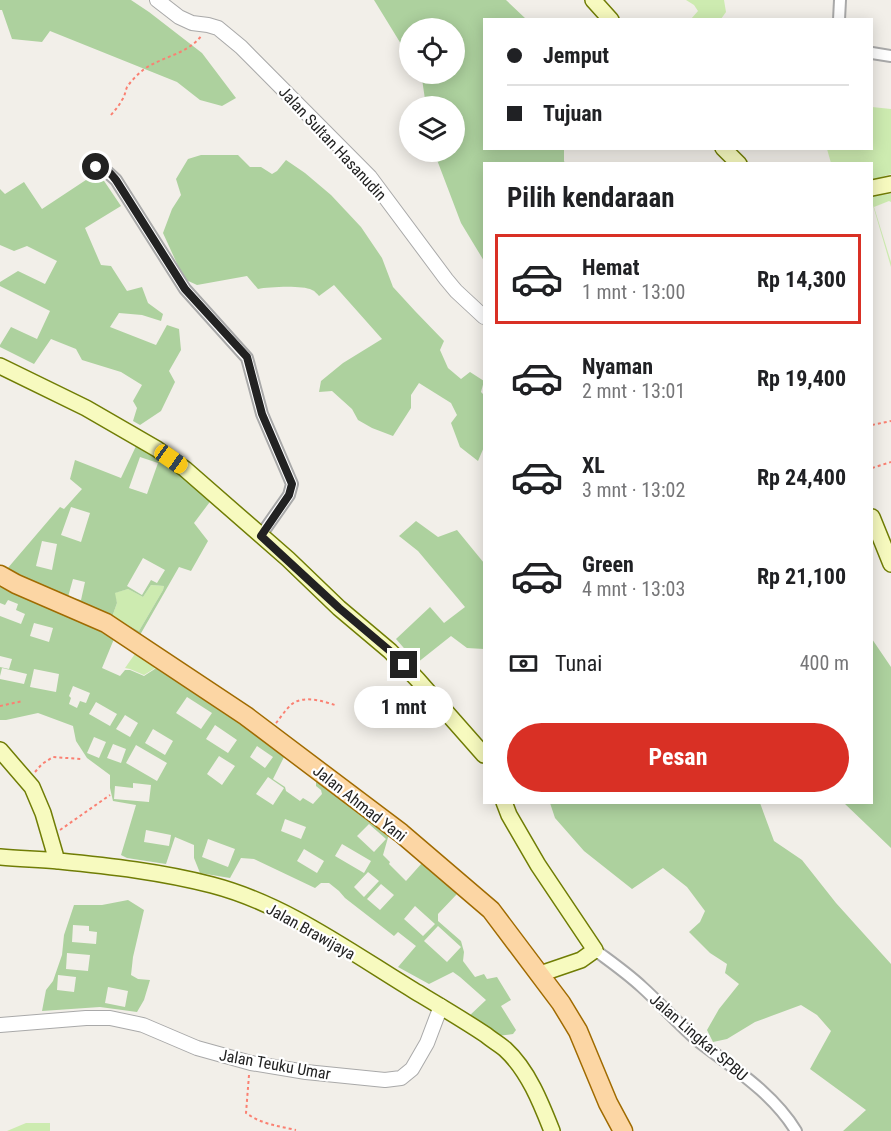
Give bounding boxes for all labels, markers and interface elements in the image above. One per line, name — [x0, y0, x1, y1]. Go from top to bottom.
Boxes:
map controls — [399, 18, 465, 162]
button: locate — [399, 18, 465, 84]
text: Jemput — [543, 43, 609, 68]
street label: Jalan Sultan Hasanudin — [275, 82, 390, 204]
button: layers — [399, 96, 465, 162]
text: Tujuan — [543, 101, 602, 126]
route start — [82, 153, 109, 180]
text: Pilih kendaraan — [507, 182, 675, 214]
icon: car — [510, 252, 564, 306]
text: Hemat — [582, 255, 639, 280]
text: Rp 14,300 — [757, 267, 846, 292]
text: 1 mnt · 13:00 — [582, 280, 685, 304]
icon: car — [510, 351, 564, 405]
text: Nyaman — [582, 354, 653, 379]
text: Rp 19,400 — [757, 366, 846, 391]
text: 2 mnt · 13:01 — [582, 379, 685, 403]
car — [151, 441, 191, 477]
icon: car — [510, 450, 564, 504]
text: XL — [582, 453, 605, 478]
text: Rp 24,400 — [757, 465, 846, 490]
text: 3 mnt · 13:02 — [582, 478, 685, 502]
icon: car — [510, 549, 564, 603]
text: Green — [582, 552, 634, 577]
text: Rp 21,100 — [757, 564, 846, 589]
text: 4 mnt · 13:03 — [582, 577, 685, 601]
icon: cash — [507, 647, 540, 680]
route end — [390, 651, 417, 678]
text: Tunai — [555, 651, 602, 676]
text: 400 m — [800, 651, 849, 675]
callout: 1 mnt — [354, 686, 454, 728]
text: 1 mnt — [381, 695, 426, 719]
button: Pesan — [507, 723, 849, 792]
street label: Jalan Ahmad Yani — [309, 761, 410, 846]
street label: Jalan Brawijaya — [263, 899, 358, 964]
street label: Jalan Lingkar SPBU — [646, 990, 751, 1085]
street label: Jalan Teuku Umar — [218, 1045, 332, 1084]

